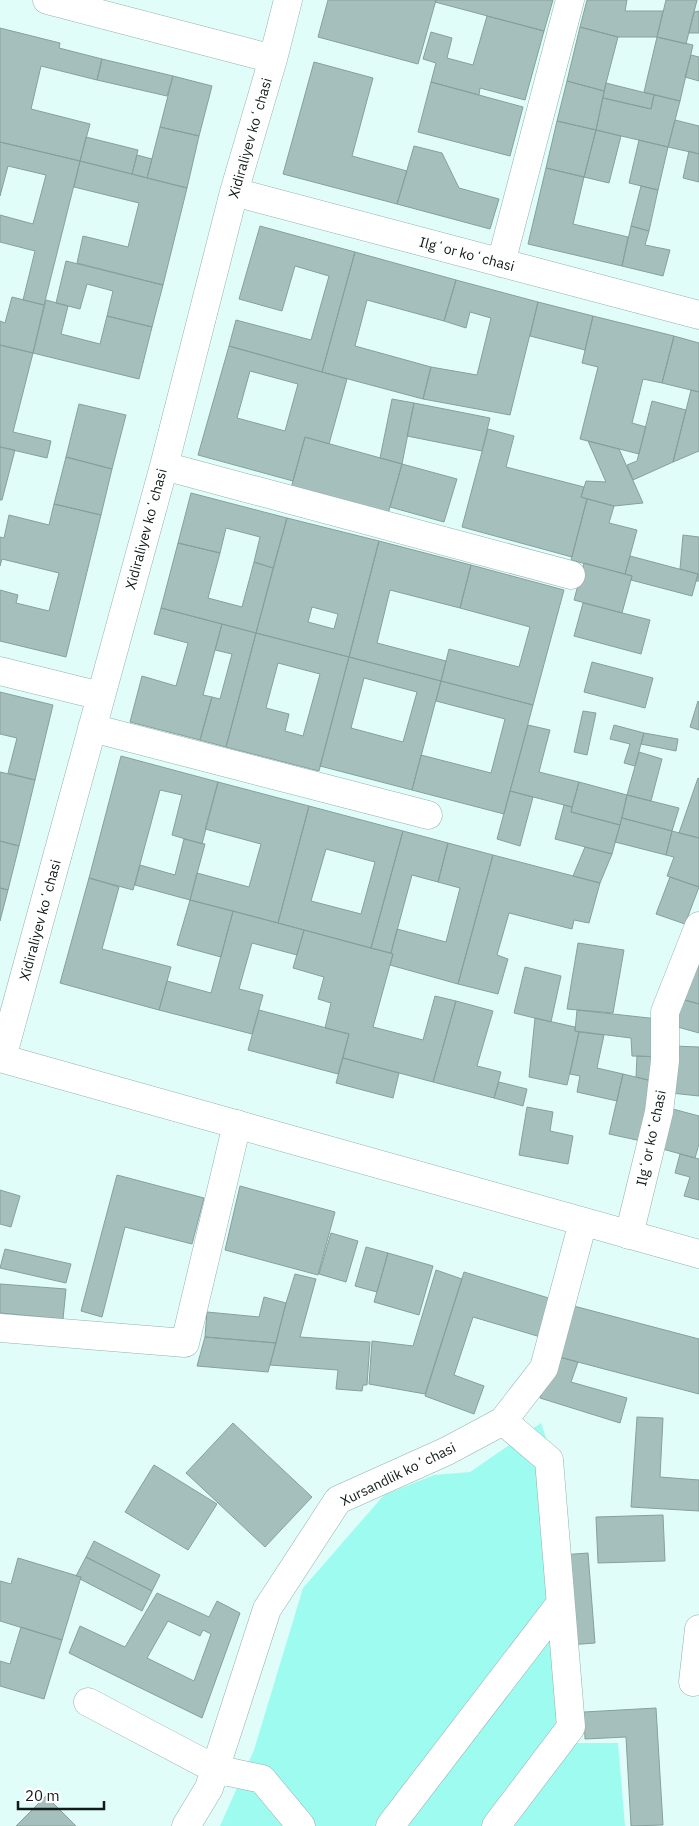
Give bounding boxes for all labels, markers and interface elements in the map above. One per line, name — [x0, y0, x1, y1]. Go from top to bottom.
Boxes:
street label: Xidiraliyev koʻchasi — [224, 76, 276, 200]
street label: Ilgʻor koʻchasi — [418, 233, 516, 275]
street label: Xidiraliyev koʻchasi — [121, 467, 171, 591]
street label: Xidiraliyev koʻchasi — [15, 858, 65, 982]
street label: Ilgʻor koʻchasi — [632, 1088, 670, 1188]
street label: Xursandlik koʻchasi — [337, 1438, 459, 1510]
scale bar — [18, 1778, 104, 1810]
text: 20 m — [25, 1786, 60, 1805]

